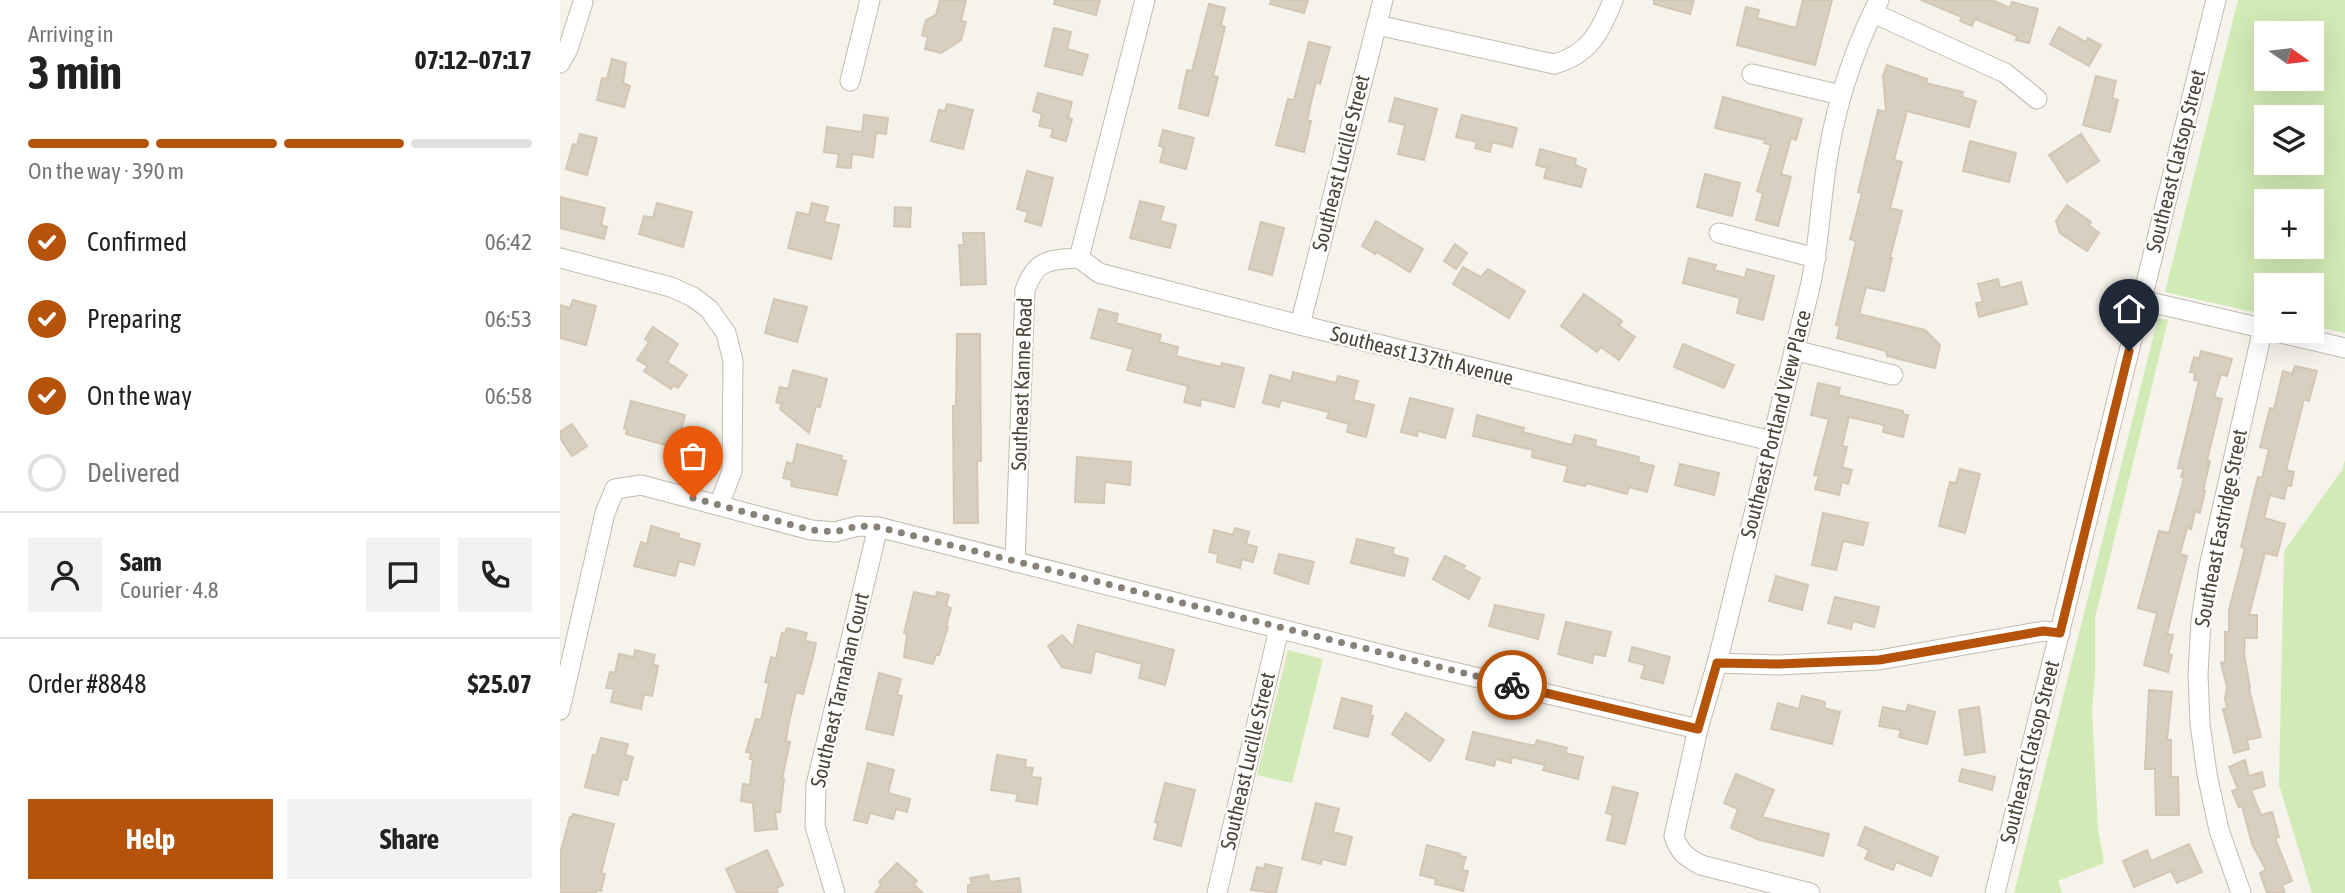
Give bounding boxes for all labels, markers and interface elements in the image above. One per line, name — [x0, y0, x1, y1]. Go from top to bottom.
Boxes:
text: Arriving in — [28, 21, 114, 47]
north arrow — [2254, 21, 2324, 91]
map controls — [2254, 21, 2324, 343]
text: 07:12–07:17 — [415, 45, 532, 75]
text: 3 min — [28, 46, 122, 99]
street label: Southeast Clatsop Street — [2141, 67, 2209, 255]
street label: Southeast Lucille Street — [1306, 72, 1374, 253]
button: layers — [2254, 105, 2324, 175]
text: On the way · 390 m — [28, 158, 184, 184]
button: + — [2254, 189, 2324, 259]
icon: check — [28, 223, 66, 261]
text: Confirmed — [87, 227, 187, 257]
text: 06:42 — [485, 229, 532, 255]
button: − — [2254, 273, 2324, 343]
pin — [2099, 279, 2159, 351]
icon: home — [2110, 290, 2148, 328]
street label: Southeast Kanne Road — [1006, 297, 1036, 471]
icon: check — [28, 300, 66, 338]
text: Preparing — [87, 304, 181, 334]
text: 06:53 — [485, 306, 532, 332]
street label: Southeast Portland View Place — [1735, 307, 1815, 540]
street label: Southeast 137th Avenue — [1328, 321, 1516, 389]
icon: check — [28, 377, 66, 415]
text: On the way — [87, 381, 192, 411]
text: 06:58 — [485, 383, 532, 409]
pin — [663, 426, 723, 498]
street label: Southeast Eastridge Street — [2189, 427, 2251, 629]
icon: bag — [674, 437, 712, 475]
text: Delivered — [87, 458, 180, 488]
button: person — [28, 538, 102, 612]
button: chat — [366, 538, 440, 612]
button: phone — [458, 538, 532, 612]
text: Sam — [120, 547, 162, 577]
text: Courier · 4.8 — [120, 577, 219, 603]
street label: Southeast Tarnahan Court — [805, 590, 873, 789]
courier — [1477, 650, 1547, 720]
street label: Southeast Clatsop Street — [1995, 658, 2063, 846]
icon: bike — [1493, 666, 1531, 704]
text: Order #8848 — [28, 669, 147, 699]
text: $25.07 — [468, 669, 532, 699]
street label: Southeast Lucille Street — [1215, 670, 1279, 852]
button: Help — [28, 799, 273, 879]
button: Share — [287, 799, 532, 879]

